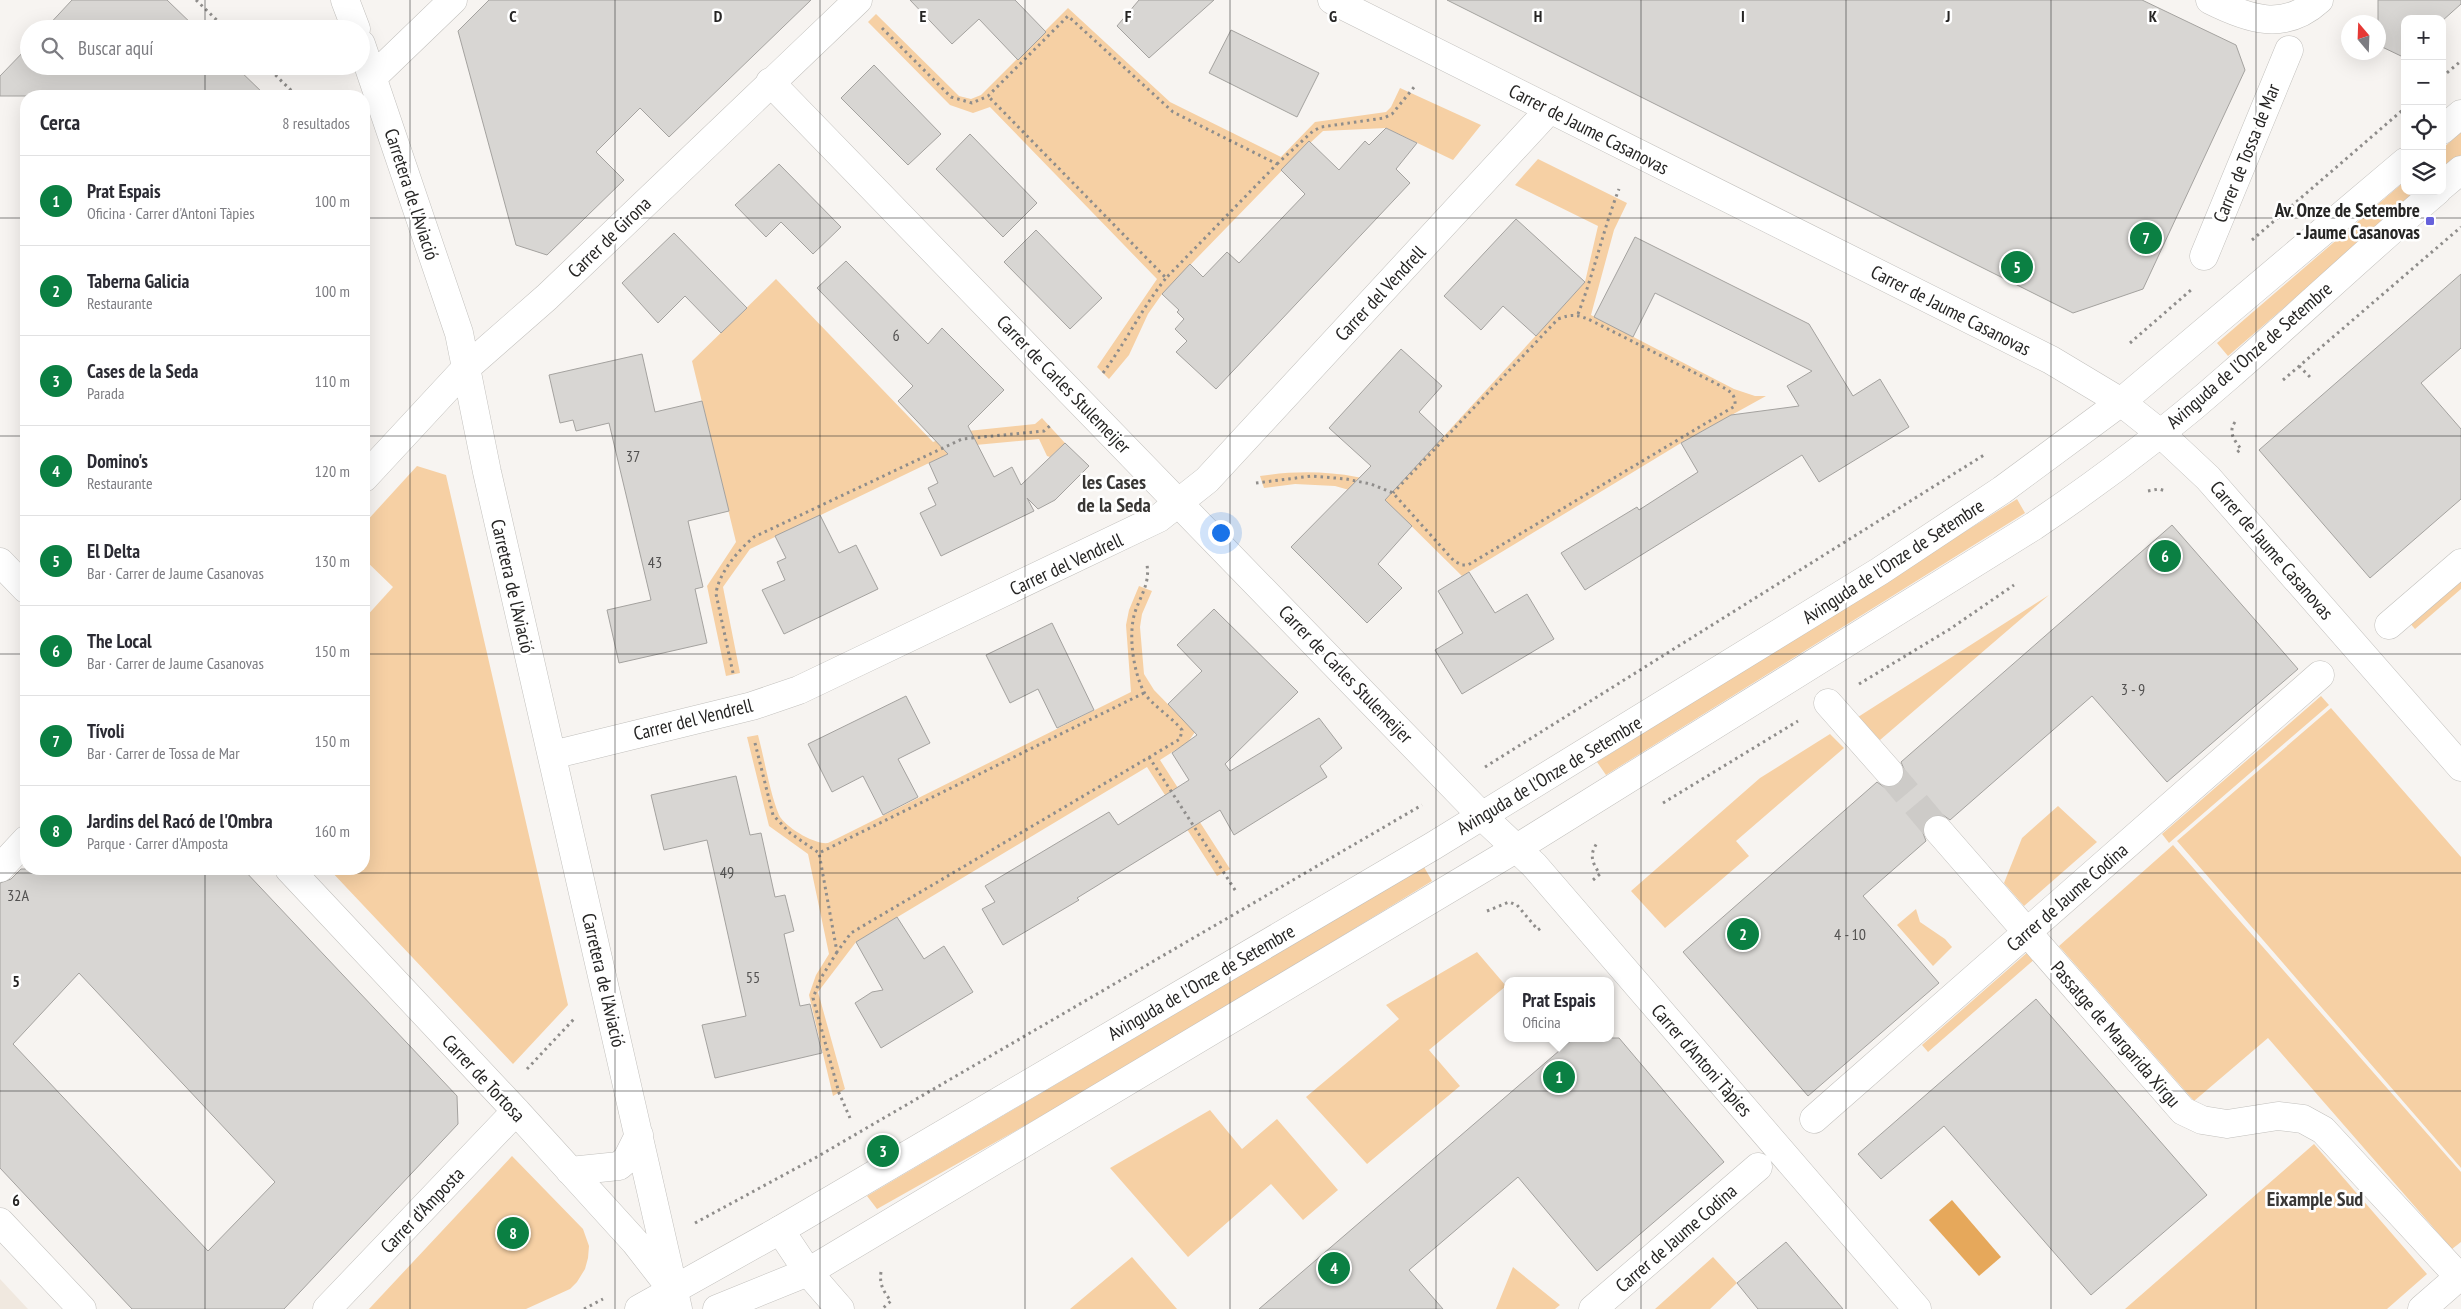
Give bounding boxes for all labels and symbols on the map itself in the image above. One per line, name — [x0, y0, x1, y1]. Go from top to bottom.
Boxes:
text: C — [509, 6, 517, 26]
text: D — [714, 6, 723, 26]
text: E — [920, 6, 927, 26]
text: F — [1125, 6, 1132, 26]
text: G — [1329, 6, 1337, 26]
text: H — [1534, 6, 1542, 26]
text: I — [1741, 6, 1745, 26]
text: J — [1945, 6, 1950, 26]
text: K — [2149, 6, 2158, 26]
north arrow — [2341, 15, 2386, 60]
street label: Carrer de Jaume Casanovas — [1505, 78, 1673, 180]
street label: Carrer de Tossa de Mar — [2207, 79, 2285, 226]
street label: Carretera de l'Aviació — [379, 125, 445, 263]
street label: Carrer de Girona — [562, 191, 656, 283]
place label: Av. Onze de Setembre - Jaume Casanovas — [2274, 198, 2420, 244]
marker: Av. Onze de Setembre - Jaume Casanovas — [2424, 215, 2436, 227]
pin: 7 — [2130, 219, 2162, 257]
street label: Carrer del Vendrell — [1330, 240, 1431, 346]
pin: 5 — [2001, 248, 2033, 286]
street label: Carrer de Jaume Casanovas — [1867, 259, 2035, 361]
street label: Avinguda de l'Onze de Setembre — [2161, 276, 2337, 434]
street label: Carrer de Carles Stulemeijer — [992, 310, 1137, 459]
house number: 6 — [892, 325, 900, 345]
house number: 37 — [626, 446, 640, 466]
district label: les Cases de la Seda — [1077, 469, 1151, 518]
street label: Carrer de Jaume Casanovas — [2205, 476, 2339, 624]
street label: Avinguda de l'Onze de Setembre — [1798, 493, 1988, 629]
street label: Carretera de l'Aviació — [486, 517, 540, 655]
your location — [1208, 520, 1234, 546]
street label: Carrer del Vendrell — [1006, 527, 1127, 601]
pin: 6 — [2149, 537, 2181, 575]
house number: 43 — [648, 552, 662, 572]
street label: Carrer de Carles Stulemeijer — [1274, 600, 1419, 749]
house number: 3 - 9 — [2121, 679, 2145, 699]
street label: Carrer del Vendrell — [631, 692, 756, 745]
street label: Avinguda de l'Onze de Setembre — [1452, 710, 1646, 840]
street label: Carrer de Jaume Codina — [2001, 838, 2133, 956]
house number: 49 — [720, 862, 734, 882]
house number: 32A — [7, 885, 29, 905]
street label: Carretera de l'Aviació — [577, 911, 631, 1049]
pin: 2 — [1727, 915, 1759, 953]
street label: Avinguda de l'Onze de Setembre — [1103, 919, 1299, 1045]
house number: 4 - 10 — [1834, 924, 1866, 944]
street label: Passatge de Margarida Xirgu — [2046, 956, 2186, 1112]
house number: 55 — [746, 967, 760, 987]
text: 5 — [12, 971, 20, 991]
street label: Carrer d'Antoni Tàpies — [1647, 999, 1757, 1121]
street label: Carrer de Tortosa — [437, 1029, 531, 1127]
pin: 1 — [1543, 1058, 1575, 1096]
pin: 3 — [867, 1132, 899, 1170]
street label: Carrer d'Amposta — [375, 1162, 469, 1258]
street label: Carrer de Jaume Codina — [1610, 1179, 1742, 1297]
district label: Eixample Sud — [2267, 1186, 2363, 1212]
text: 6 — [12, 1190, 20, 1210]
pin: 8 — [497, 1214, 529, 1252]
pin: 4 — [1318, 1249, 1350, 1287]

